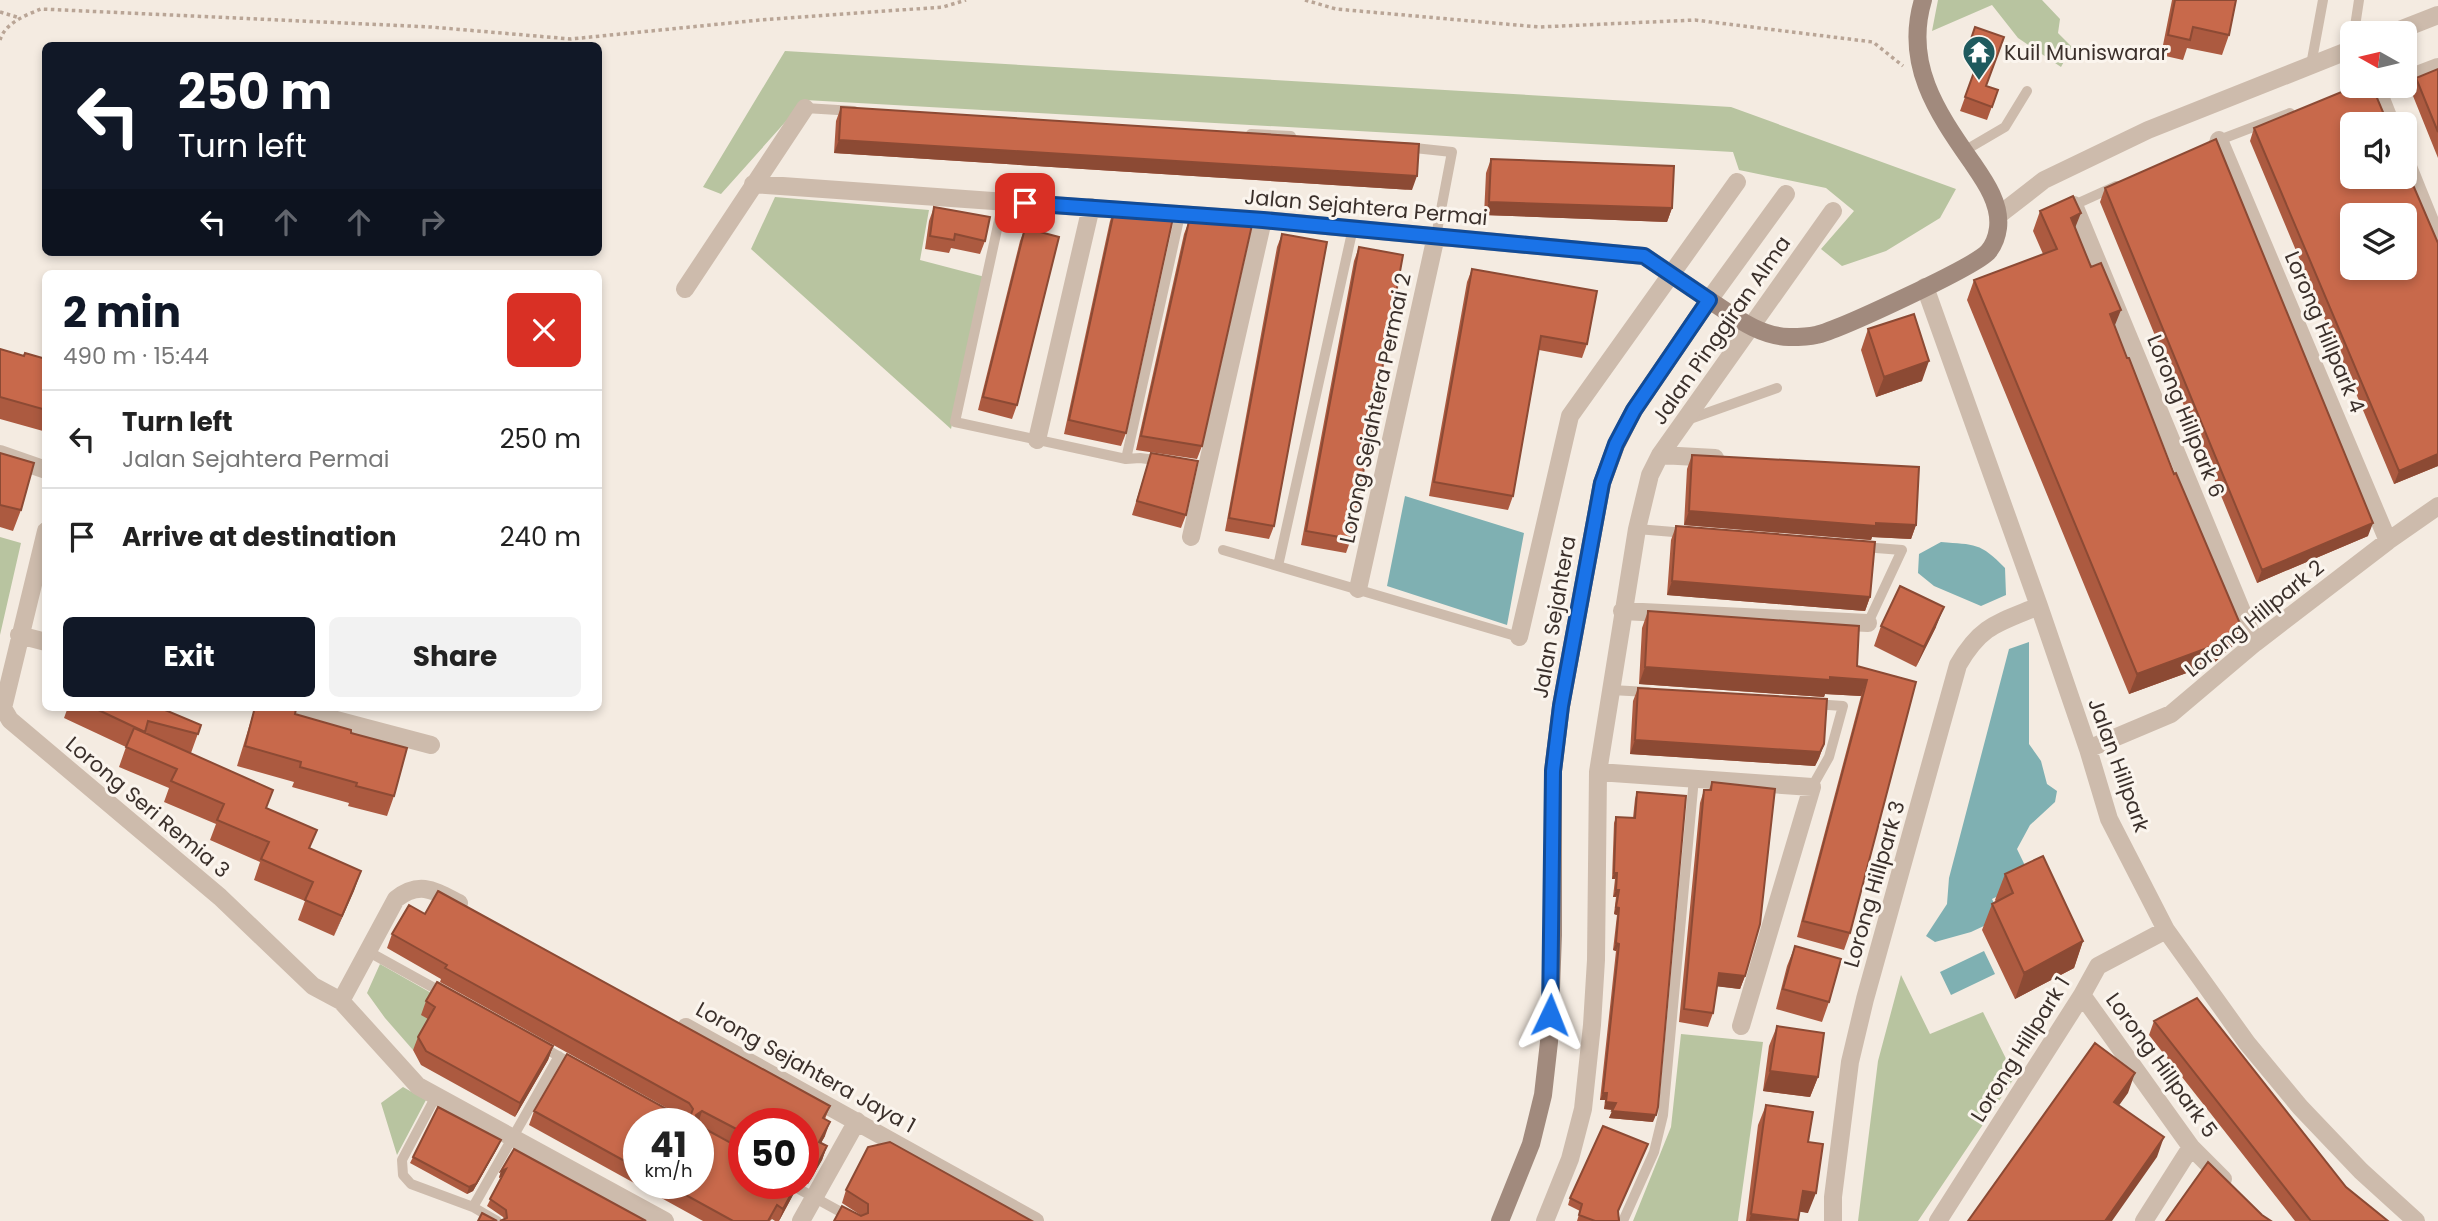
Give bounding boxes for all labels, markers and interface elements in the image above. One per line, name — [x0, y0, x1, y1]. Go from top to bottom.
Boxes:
north arrow — [2340, 21, 2417, 98]
map controls — [2340, 21, 2417, 280]
temple icon: Kuil Muniswarar — [1960, 33, 1998, 82]
place label: Kuil Muniswarar — [2004, 38, 2168, 67]
text: 250 m — [178, 58, 332, 126]
icon: left — [63, 70, 154, 161]
button: sound — [2340, 112, 2417, 189]
text: Turn left — [178, 123, 307, 168]
pin — [995, 173, 1055, 233]
street label: Jalan Sejahtera Permai — [1243, 182, 1489, 232]
icon: arrive — [1006, 184, 1044, 222]
icon: left — [194, 203, 232, 241]
icon: ahead — [267, 203, 305, 241]
icon: ahead — [340, 203, 378, 241]
icon: right — [413, 203, 451, 241]
button: layers — [2340, 203, 2417, 280]
street label: Jalan Pinggiran Alma — [1645, 230, 1797, 430]
street label: Lorong Hillpark 4 — [2278, 247, 2372, 417]
street label: Lorong Sejahtera Permai 2 — [1332, 270, 1418, 546]
text: 2 min — [63, 283, 181, 342]
button: close — [507, 293, 581, 367]
street label: Lorong Hillpark 6 — [2140, 330, 2232, 502]
text: 490 m · 15:44 — [63, 340, 209, 372]
text: Turn left — [122, 404, 233, 440]
icon: left — [63, 420, 101, 458]
text: 250 m — [500, 421, 581, 457]
text: Jalan Sejahtera Permai — [122, 443, 390, 475]
icon: arrive — [63, 518, 101, 556]
text: Arrive at destination — [122, 519, 397, 555]
text: 240 m — [500, 519, 581, 555]
street label: Jalan Sejahtera — [1525, 533, 1583, 701]
street label: Lorong Hillpark 2 — [2178, 553, 2330, 683]
button: Exit — [63, 617, 315, 697]
button: Share — [329, 617, 581, 697]
street label: Jalan Hillpark — [2081, 694, 2157, 836]
street label: Lorong Seri Remia 3 — [60, 730, 236, 884]
street label: Lorong Hillpark 3 — [1836, 797, 1912, 971]
street label: Lorong Hillpark 1 — [1964, 971, 2076, 1127]
position arrow — [1513, 978, 1587, 1052]
street label: Lorong Hillpark 5 — [2099, 987, 2225, 1143]
street label: Lorong Sejahtera Jaya 1 — [691, 994, 921, 1140]
speed limit sign: 50 — [728, 1108, 819, 1199]
text: 41 — [650, 1120, 687, 1169]
text: km/h — [645, 1158, 692, 1183]

